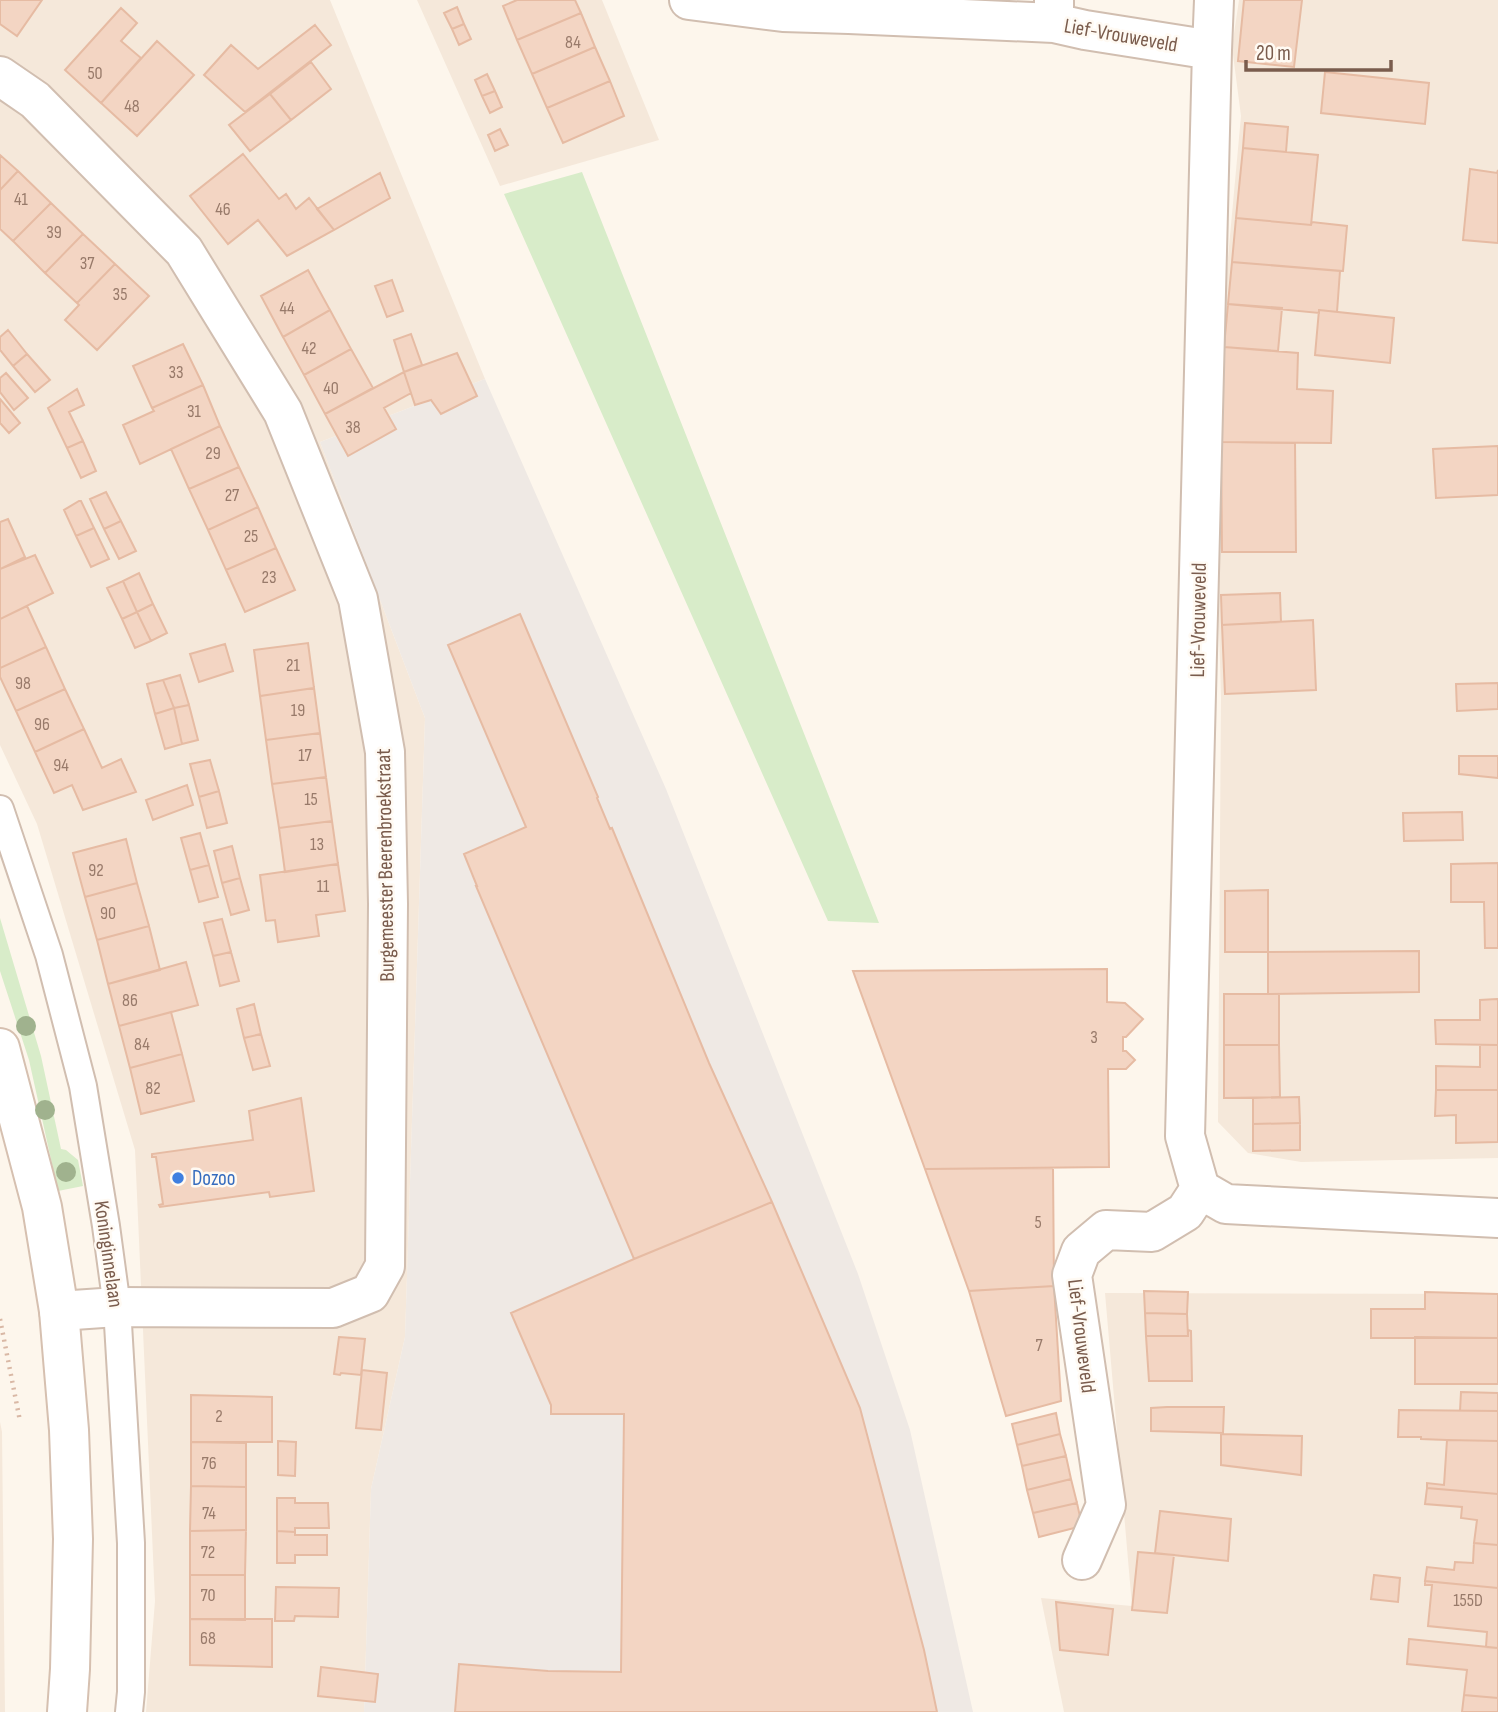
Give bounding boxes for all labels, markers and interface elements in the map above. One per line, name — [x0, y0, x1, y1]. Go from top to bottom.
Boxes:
street label: Lief-Vrouweveld — [1062, 13, 1179, 58]
scale bar — [1246, 28, 1391, 72]
house number: 84 — [565, 32, 581, 53]
text: 20 m — [1256, 41, 1291, 66]
house number: 50 — [87, 63, 103, 84]
house number: 48 — [124, 96, 140, 117]
house number: 41 — [14, 189, 29, 210]
house number: 46 — [215, 199, 231, 220]
house number: 39 — [46, 222, 62, 243]
house number: 37 — [80, 253, 95, 274]
house number: 35 — [113, 284, 127, 305]
house number: 44 — [279, 298, 295, 319]
house number: 42 — [301, 338, 317, 359]
house number: 33 — [168, 362, 184, 383]
house number: 40 — [323, 378, 339, 399]
house number: 31 — [187, 401, 202, 422]
house number: 38 — [345, 417, 361, 438]
house number: 29 — [205, 443, 221, 464]
house number: 27 — [225, 485, 240, 506]
house number: 25 — [244, 526, 258, 547]
street label: Lief-Vrouweveld — [1185, 563, 1212, 677]
house number: 23 — [262, 567, 277, 588]
house number: 21 — [286, 655, 301, 676]
house number: 98 — [15, 673, 31, 694]
house number: 19 — [291, 700, 305, 721]
house number: 96 — [34, 714, 50, 735]
house number: 17 — [298, 745, 313, 766]
street label: Burgemeester Beerenbroekstraat — [371, 748, 400, 982]
house number: 94 — [53, 755, 69, 776]
house number: 15 — [304, 789, 318, 810]
house number: 13 — [310, 834, 324, 855]
house number: 92 — [88, 860, 104, 881]
house number: 11 — [317, 876, 330, 897]
house number: 90 — [100, 903, 116, 924]
house number: 86 — [122, 990, 138, 1011]
house number: 3 — [1090, 1027, 1098, 1048]
house number: 84 — [134, 1034, 150, 1055]
house number: 82 — [145, 1078, 161, 1099]
place label: Dozoo — [192, 1166, 236, 1191]
marker: Dozoo — [170, 1170, 186, 1186]
street label: Koninginnelaan — [89, 1199, 128, 1309]
house number: 5 — [1034, 1212, 1042, 1233]
street label: Lief-Vrouweveld — [1062, 1278, 1101, 1394]
house number: 7 — [1035, 1335, 1043, 1356]
house number: 2 — [215, 1406, 223, 1427]
house number: 76 — [201, 1453, 217, 1474]
house number: 74 — [202, 1503, 216, 1524]
house number: 72 — [201, 1542, 215, 1563]
house number: 70 — [200, 1585, 216, 1606]
house number: 155D — [1453, 1590, 1483, 1611]
house number: 68 — [200, 1628, 216, 1649]

